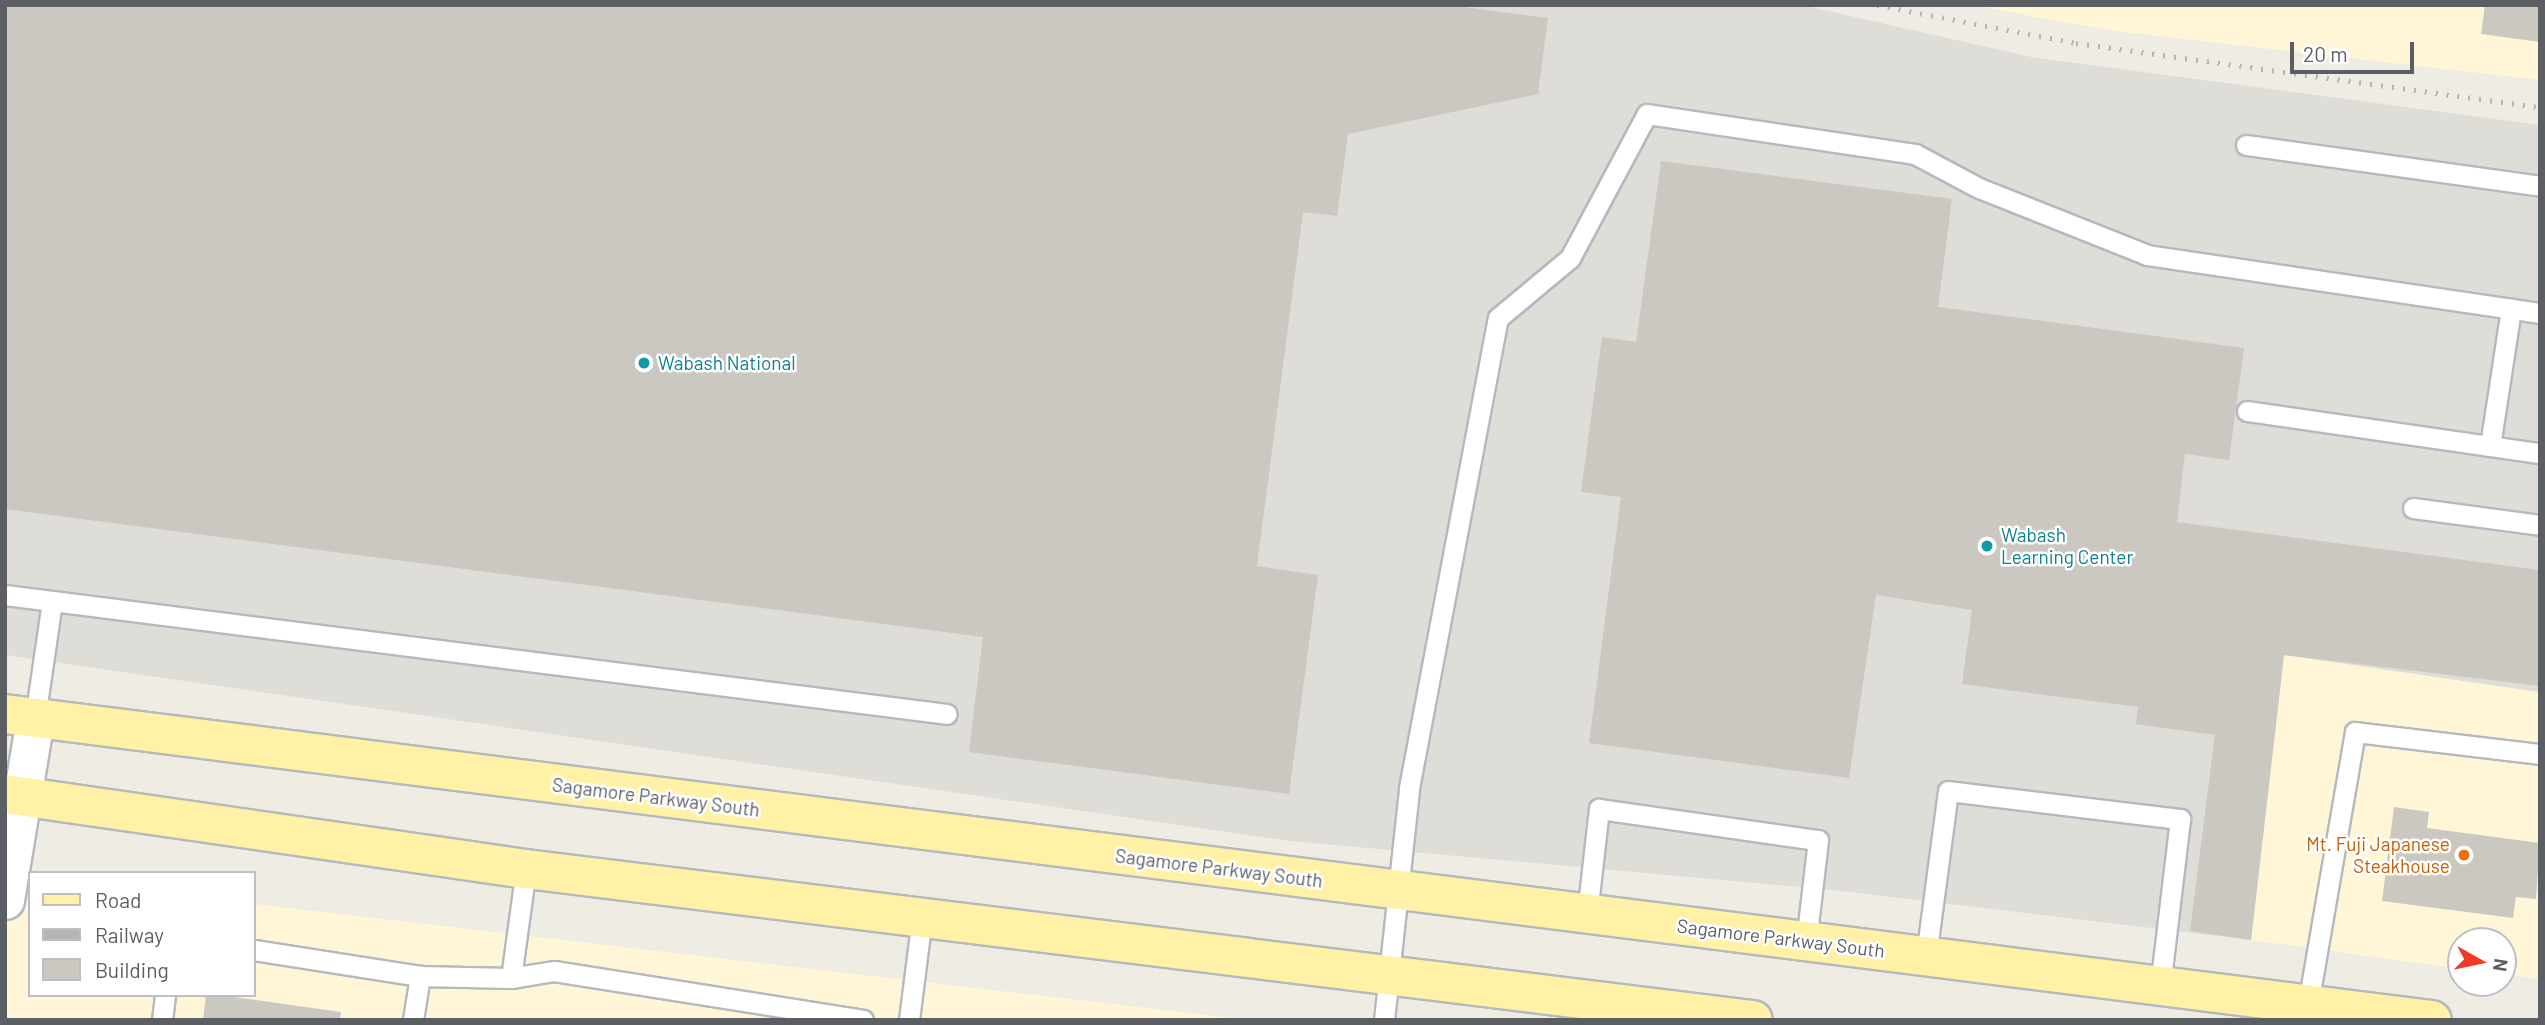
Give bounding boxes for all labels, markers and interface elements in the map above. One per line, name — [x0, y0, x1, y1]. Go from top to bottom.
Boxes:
scale bar — [2293, 28, 2417, 72]
text: 20 m — [2303, 41, 2348, 66]
place label: Wabash National — [658, 352, 796, 374]
marker: Wabash National — [636, 355, 652, 371]
place label: Wabash Learning Center — [2001, 524, 2133, 568]
marker: Wabash Learning Center — [1979, 538, 1995, 554]
street label: Sagamore Parkway South — [551, 773, 761, 821]
place label: Mt. Fuji Japanese Steakhouse — [2306, 833, 2450, 877]
street label: Sagamore Parkway South — [1114, 844, 1324, 892]
marker: Mt. Fuji Japanese Steakhouse — [2456, 847, 2472, 863]
legend — [28, 871, 256, 997]
text: Road — [95, 887, 141, 912]
street label: Sagamore Parkway South — [1676, 914, 1886, 962]
text: Railway — [95, 922, 164, 947]
north arrow — [2447, 927, 2517, 997]
text: Building — [95, 957, 169, 982]
text: N — [2489, 957, 2514, 973]

